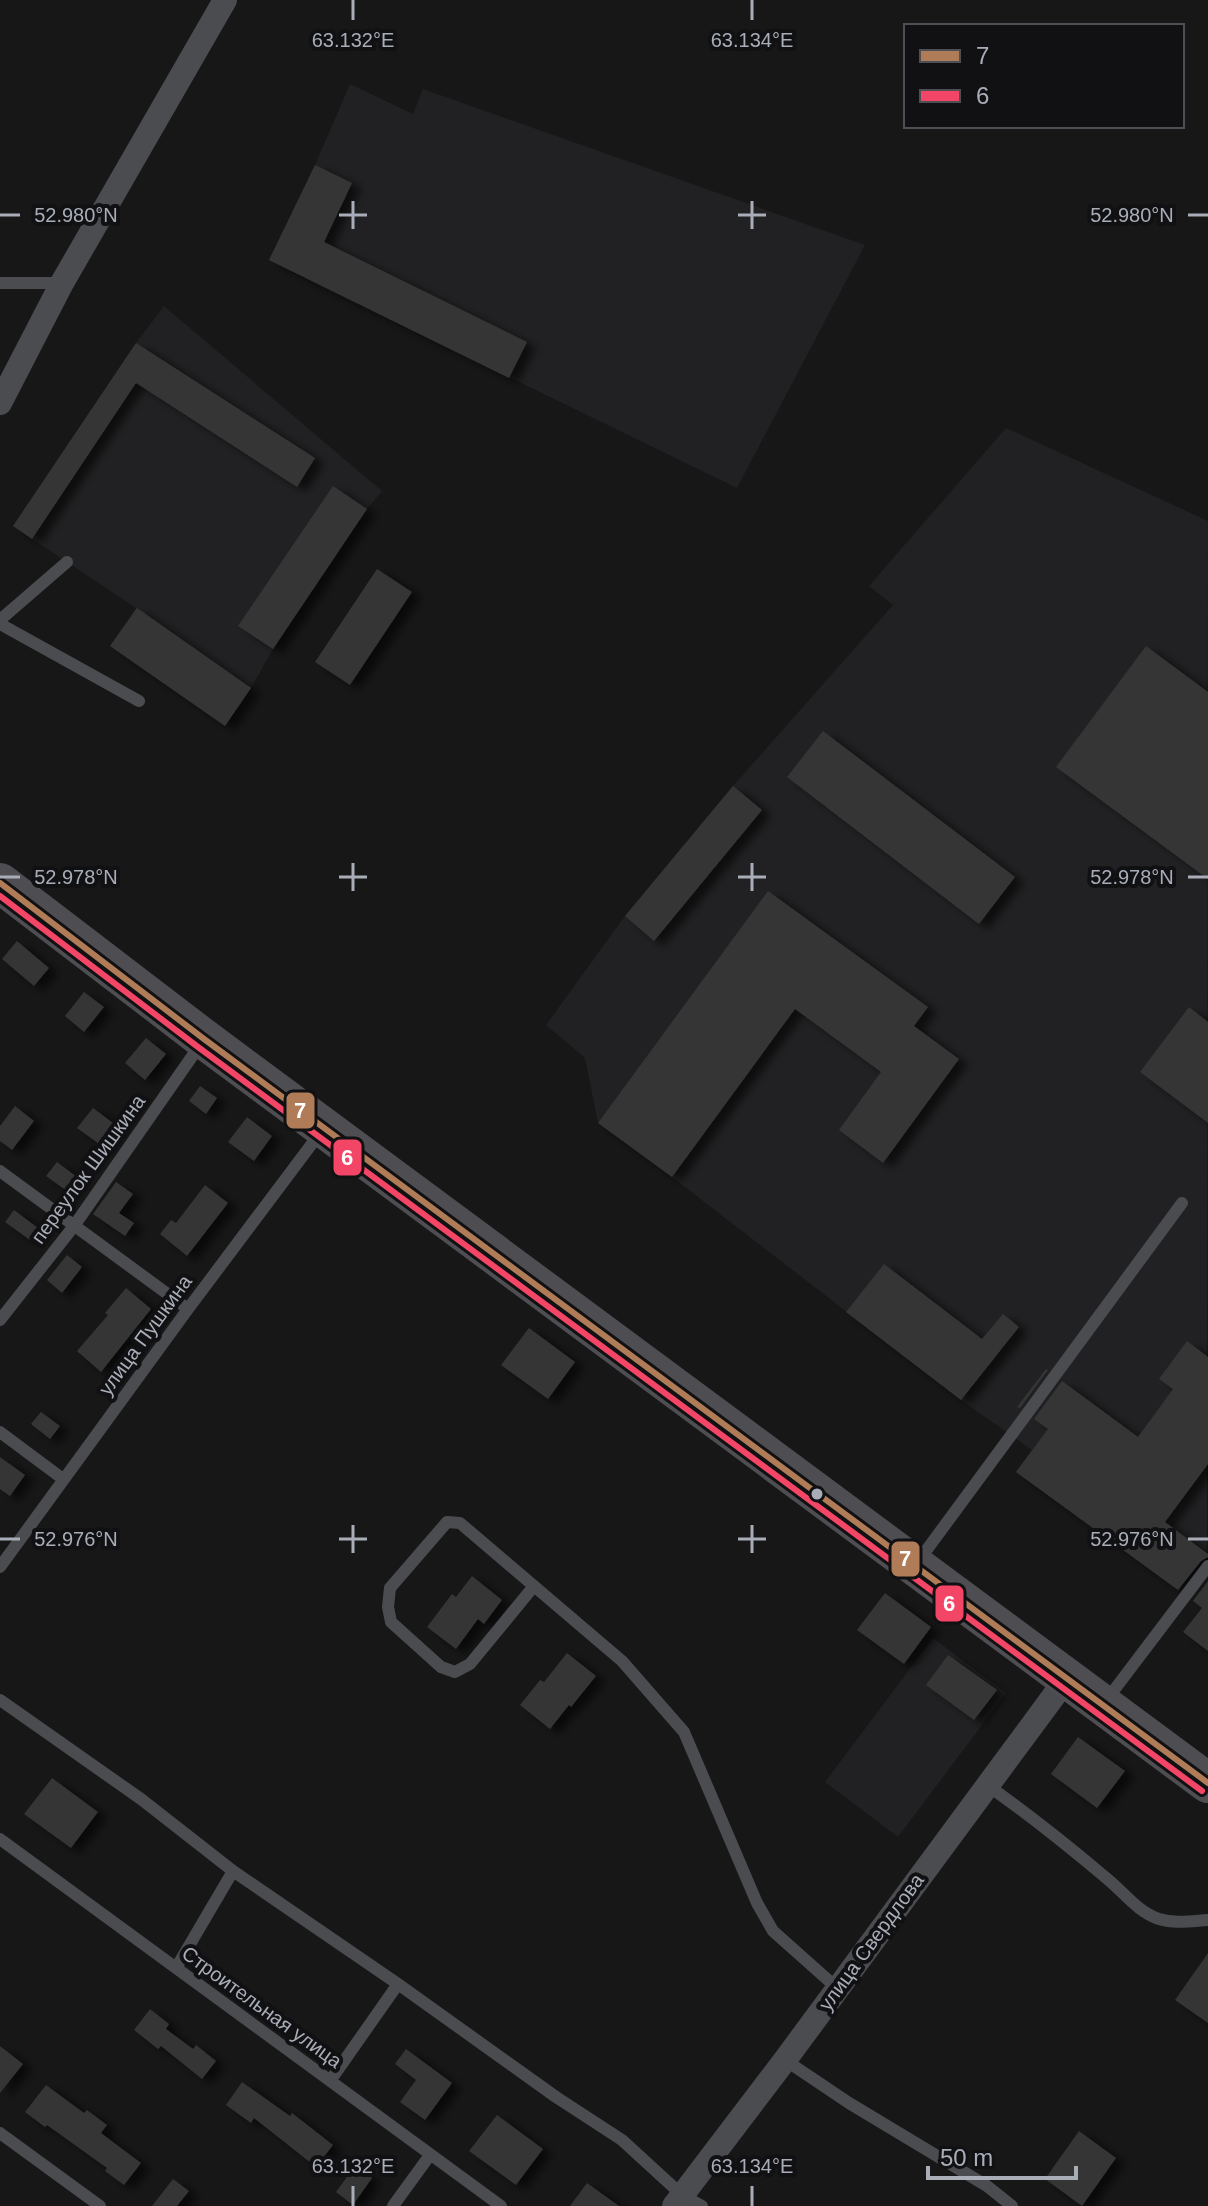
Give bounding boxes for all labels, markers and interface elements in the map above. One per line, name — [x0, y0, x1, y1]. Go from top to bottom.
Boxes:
legend — [904, 24, 1184, 128]
text: 63.132°E — [312, 29, 394, 51]
text: 63.134°E — [711, 29, 793, 51]
text: 7 — [976, 42, 989, 69]
text: 6 — [976, 82, 989, 109]
text: 52.980°N — [34, 204, 118, 226]
text: 52.980°N — [1090, 204, 1174, 226]
text: 52.978°N — [34, 866, 118, 888]
text: 52.978°N — [1090, 866, 1174, 888]
street label: переулок Шишкина — [27, 1090, 150, 1248]
line badge: 7 — [285, 1091, 316, 1130]
text: 7 — [294, 1098, 306, 1123]
line badge: 6 — [332, 1138, 363, 1177]
text: 6 — [341, 1145, 353, 1170]
street label: улица Пушкина — [94, 1270, 196, 1399]
unlabelled marker — [809, 1486, 825, 1502]
text: 52.976°N — [34, 1528, 118, 1550]
text: 52.976°N — [1090, 1528, 1174, 1550]
line badge: 7 — [890, 1540, 921, 1578]
text: 7 — [899, 1546, 911, 1571]
line badge: 6 — [934, 1584, 965, 1623]
text: 6 — [943, 1591, 955, 1616]
street label: улица Свердлова — [814, 1869, 928, 2015]
street label: Строительная улица — [178, 1942, 347, 2073]
scale bar — [928, 2130, 1076, 2180]
text: 50 m — [940, 2144, 993, 2171]
text: 63.132°E — [312, 2155, 394, 2177]
text: 63.134°E — [711, 2155, 793, 2177]

